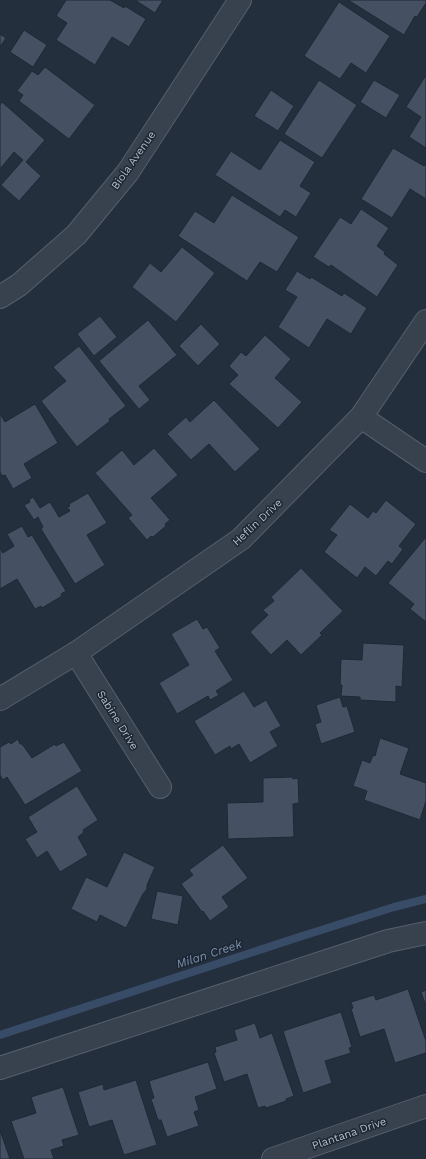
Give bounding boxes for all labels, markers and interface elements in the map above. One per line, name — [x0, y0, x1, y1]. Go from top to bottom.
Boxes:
street label: Biola Avenue — [109, 129, 158, 192]
street label: Heflin Drive — [230, 496, 285, 549]
street label: Sabine Drive — [94, 688, 141, 752]
water label: Milan Creek — [174, 937, 244, 971]
street label: Plantana Drive — [310, 1115, 388, 1152]

